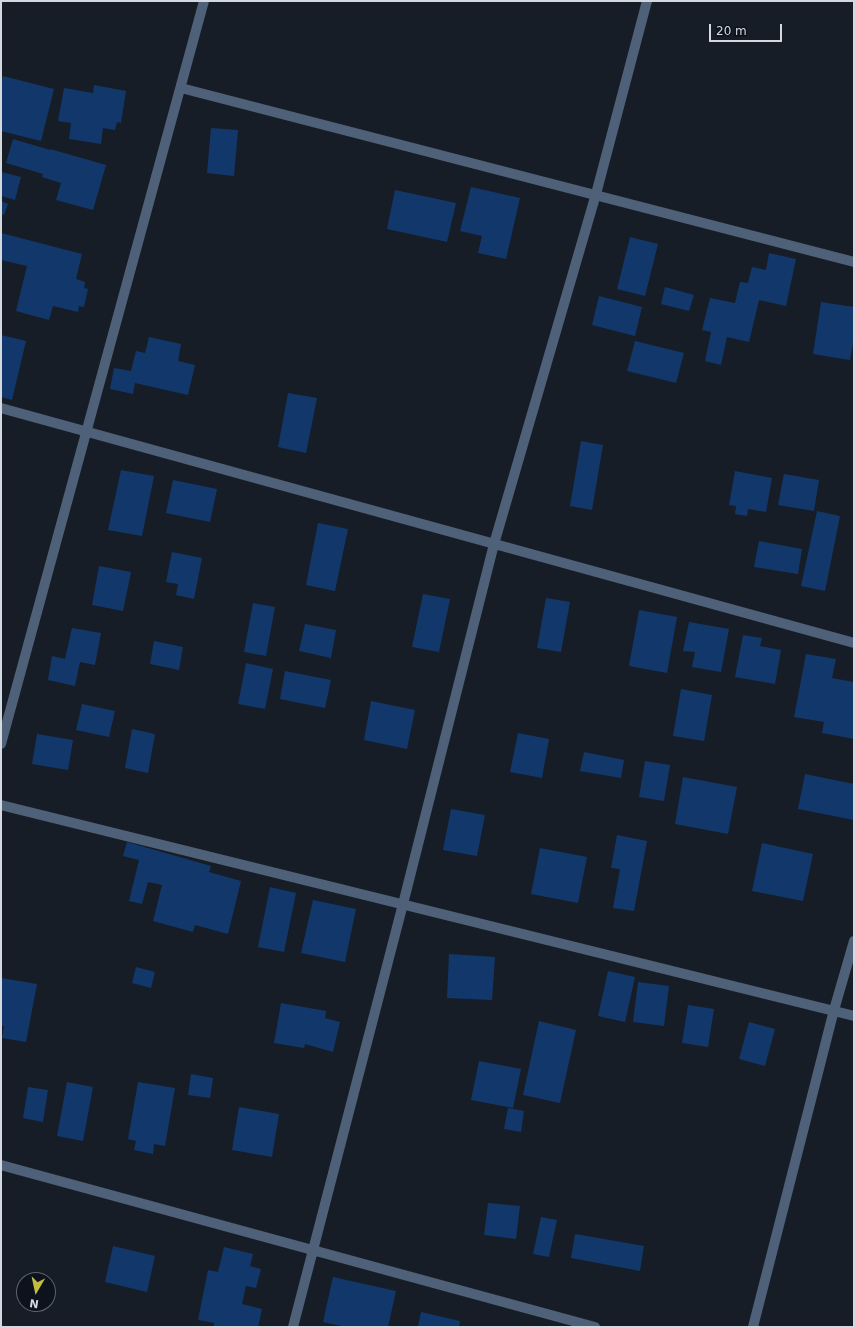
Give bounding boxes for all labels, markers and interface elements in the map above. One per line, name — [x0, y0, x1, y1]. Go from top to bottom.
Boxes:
scale bar — [711, 16, 784, 42]
text: 20 m — [716, 24, 747, 38]
north arrow — [16, 1272, 56, 1312]
text: N — [29, 1296, 40, 1310]

